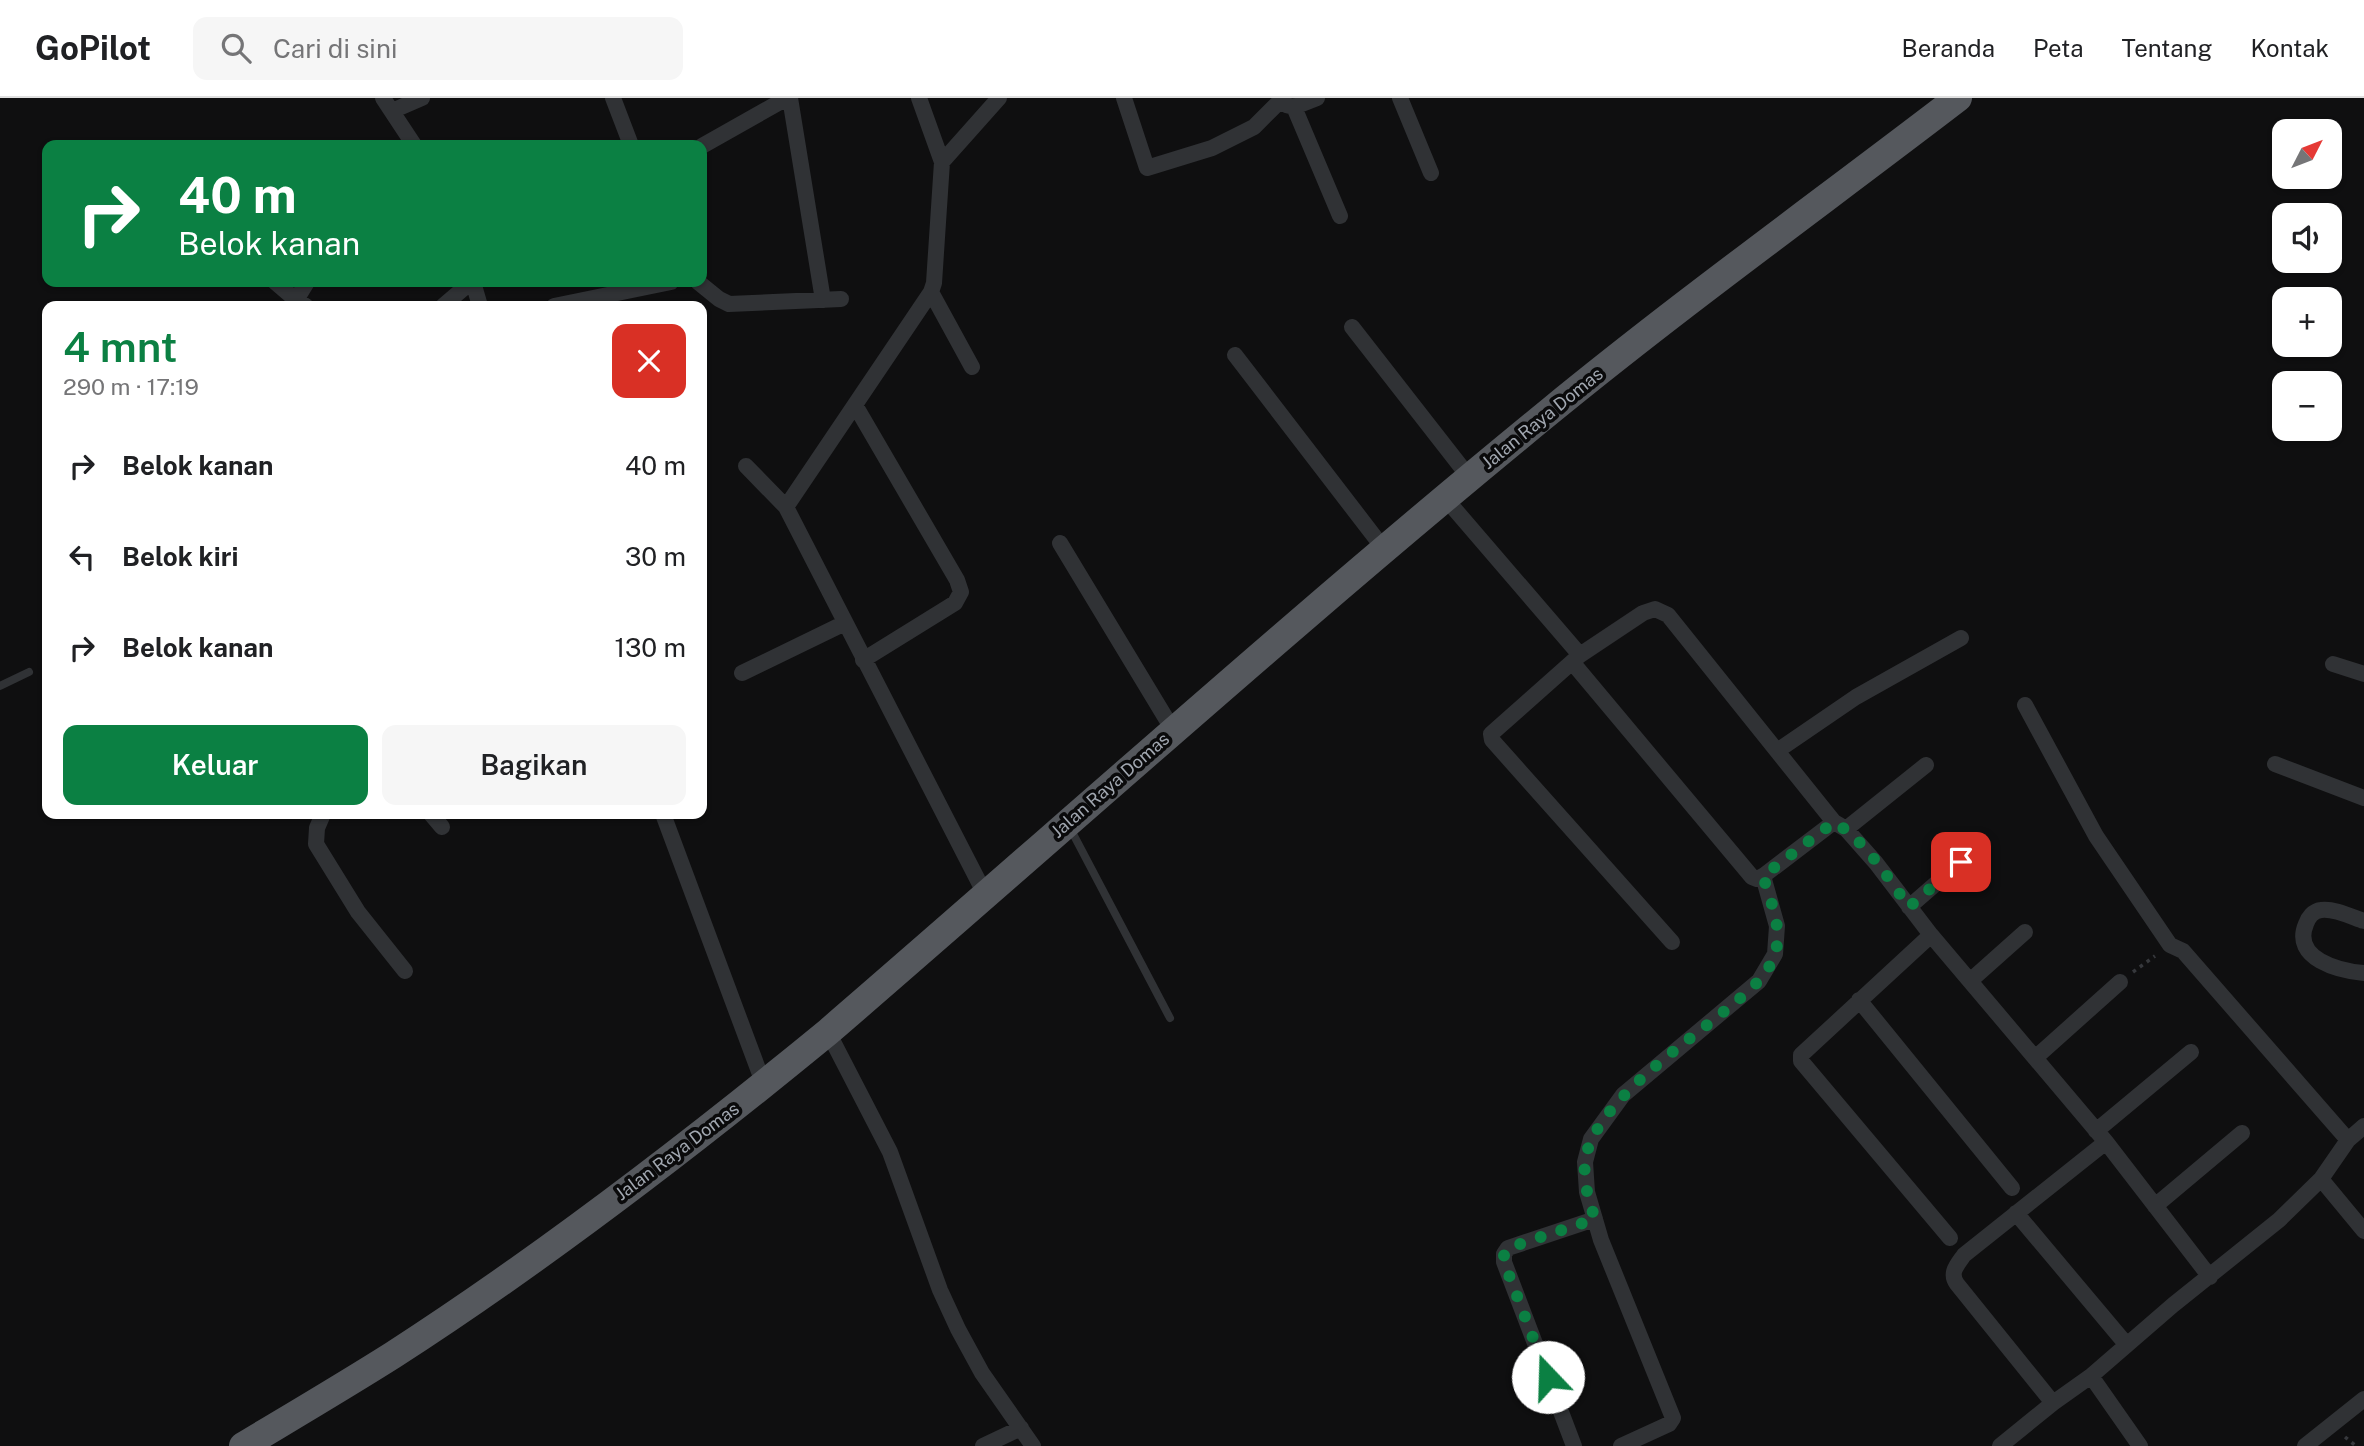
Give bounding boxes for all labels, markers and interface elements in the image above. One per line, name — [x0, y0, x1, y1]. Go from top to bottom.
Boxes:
search box — [193, 17, 683, 80]
text: GoPilot — [35, 29, 151, 67]
icon: search — [217, 29, 255, 67]
text: Cari di sini — [273, 33, 397, 64]
text: Beranda — [1901, 34, 1995, 62]
text: Peta — [2033, 34, 2084, 62]
text: Tentang — [2122, 34, 2212, 62]
text: Kontak — [2250, 34, 2329, 62]
north arrow — [2272, 119, 2342, 189]
map controls — [2272, 119, 2342, 441]
text: 40 m — [178, 166, 297, 224]
icon: right — [63, 168, 154, 259]
button: sound — [2272, 203, 2342, 273]
text: Belok kanan — [178, 225, 360, 262]
button: + — [2272, 287, 2342, 357]
text: 4 mnt — [63, 322, 178, 371]
button: close — [612, 324, 686, 398]
street label: Jalan Raya Domas — [1477, 363, 1607, 473]
button: − — [2272, 371, 2342, 441]
text: 290 m · 17:19 — [63, 373, 199, 400]
icon: right — [63, 447, 101, 485]
text: Belok kanan — [122, 450, 273, 481]
text: 40 m — [625, 450, 686, 481]
icon: left — [63, 538, 101, 576]
text: Belok kiri — [122, 541, 238, 572]
text: 30 m — [625, 541, 686, 572]
icon: right — [63, 629, 101, 667]
text: Belok kanan — [122, 632, 273, 663]
text: 130 m — [614, 632, 686, 663]
button: Keluar — [63, 725, 368, 805]
button: Bagikan — [382, 725, 686, 805]
street label: Jalan Raya Domas — [1047, 728, 1173, 842]
pin — [1931, 832, 1991, 892]
icon: arrive — [1942, 843, 1980, 881]
street label: Jalan Raya Domas — [611, 1098, 743, 1204]
position arrow — [1511, 1340, 1585, 1414]

